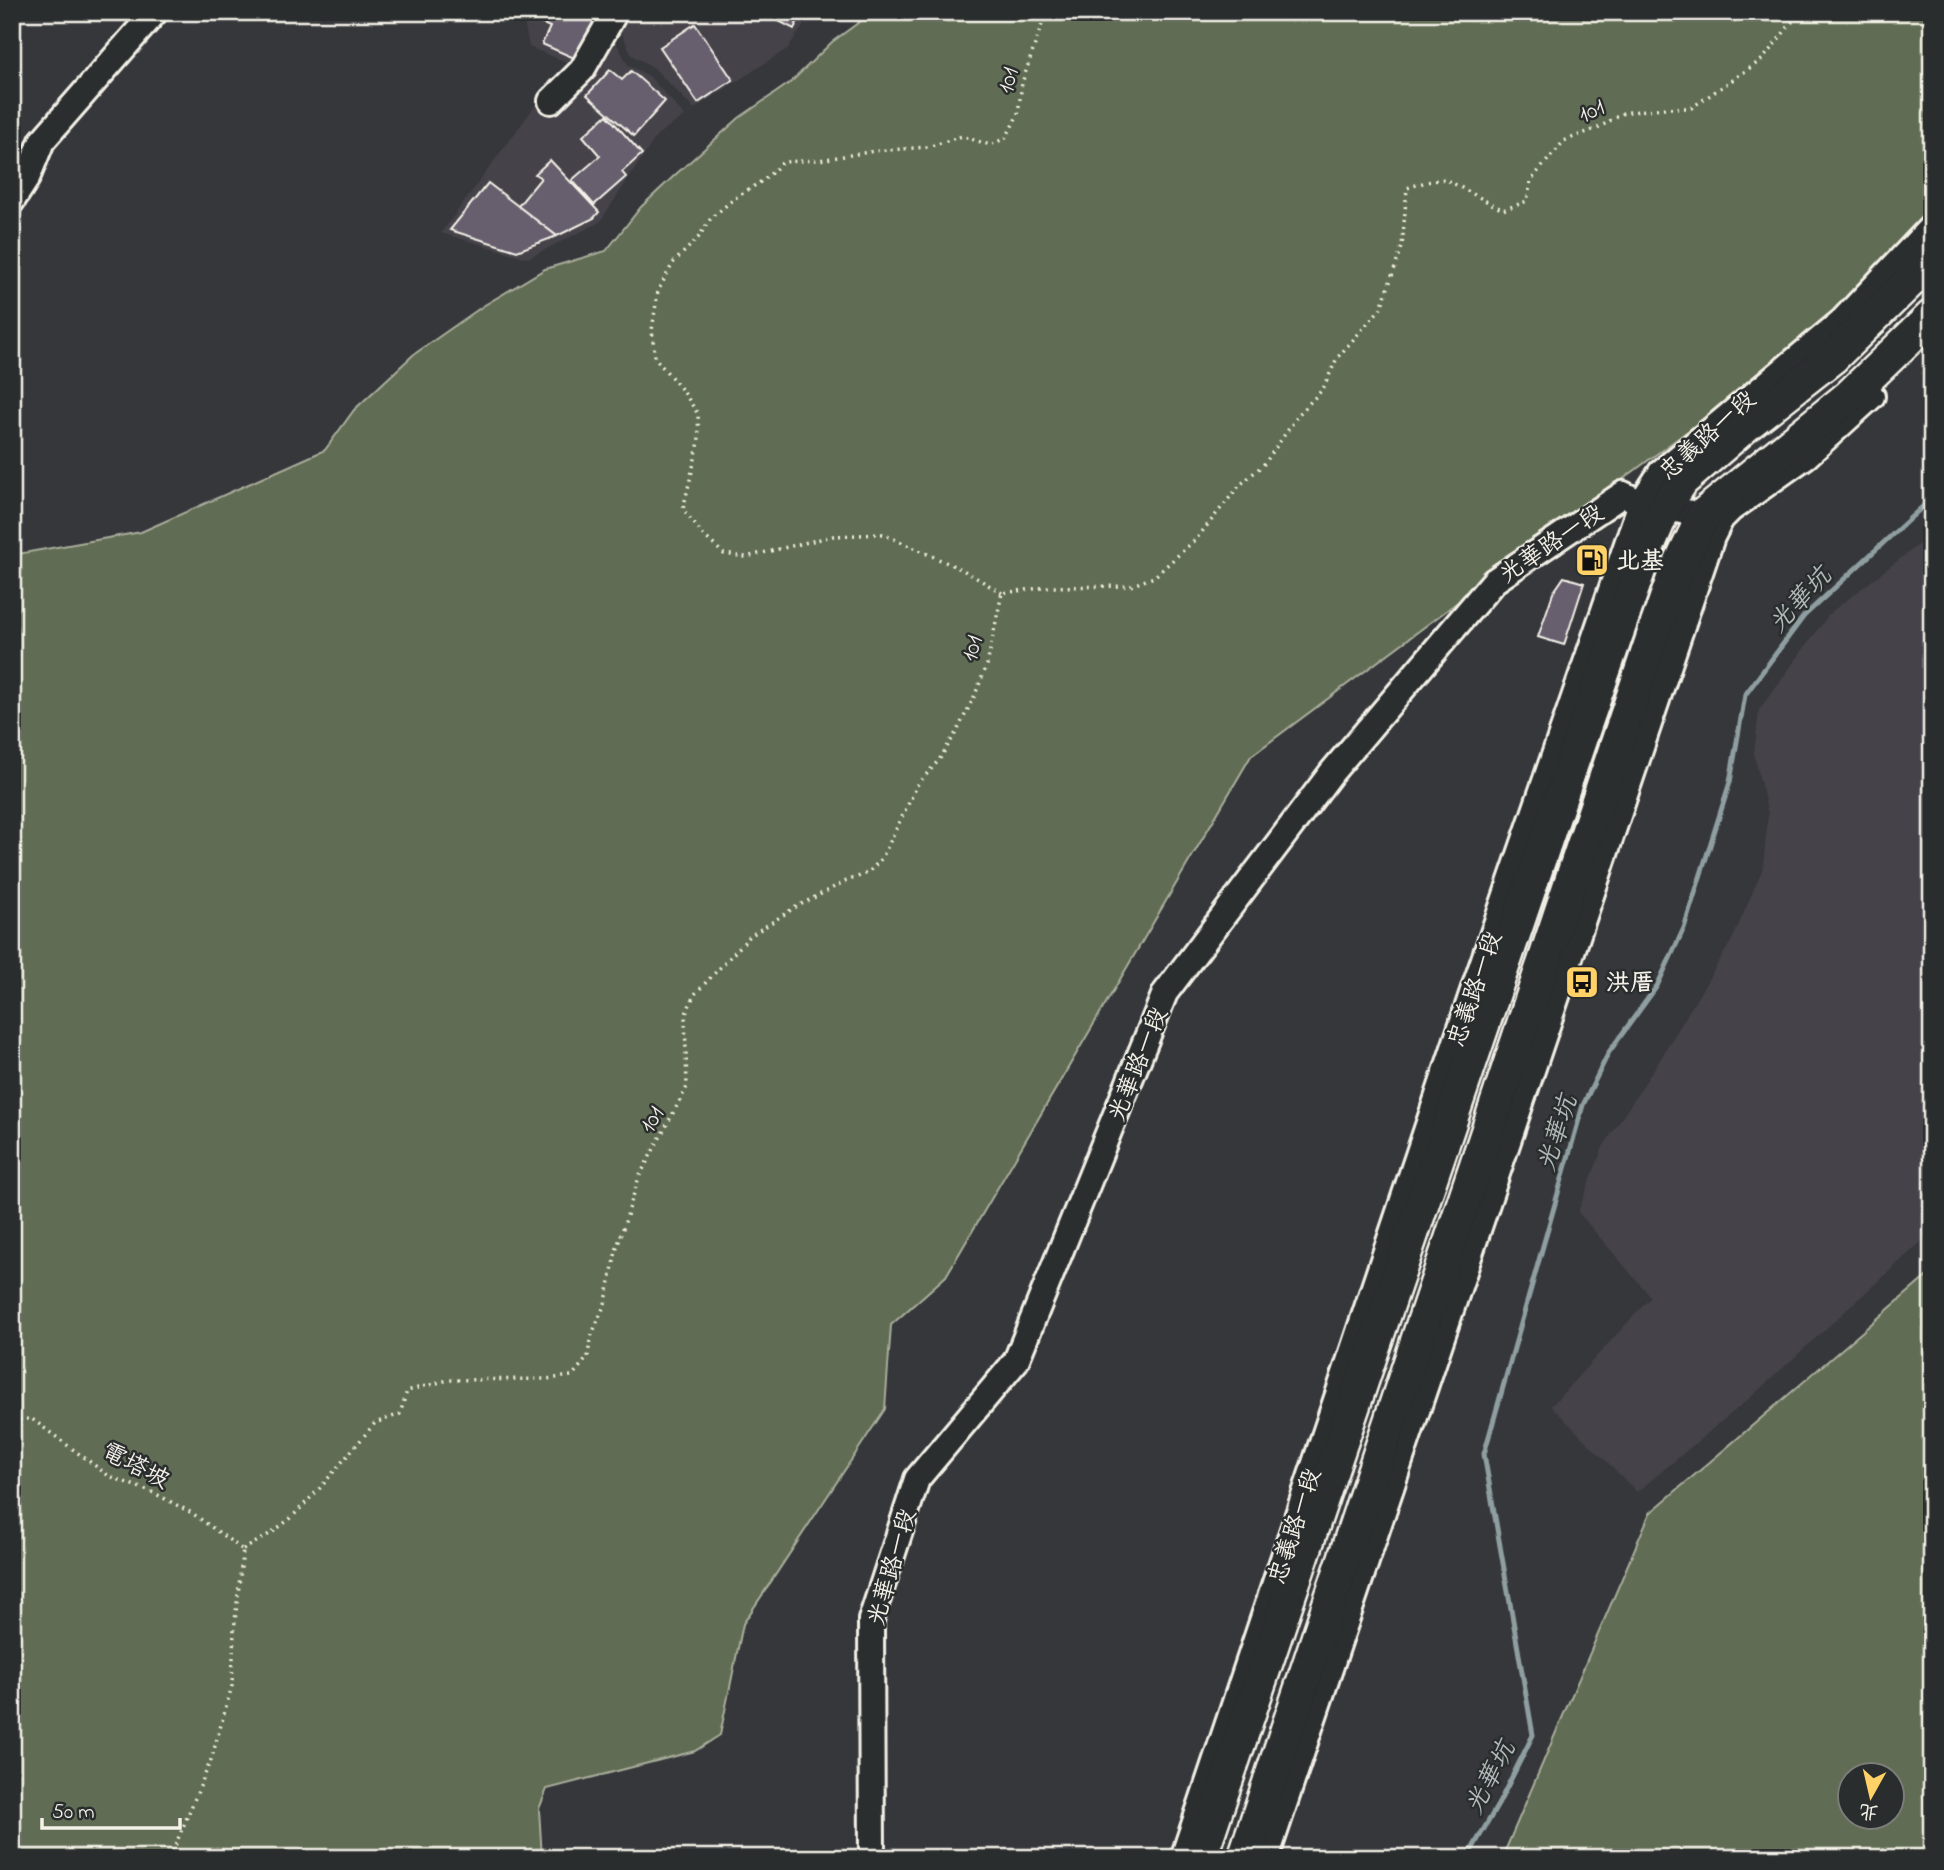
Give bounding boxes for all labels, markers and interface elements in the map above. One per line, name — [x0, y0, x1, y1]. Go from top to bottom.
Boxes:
street label: 101 — [990, 64, 1029, 97]
street label: 101 — [1573, 91, 1612, 134]
street label: 忠義路一段 — [1652, 384, 1765, 490]
street label: 光華路一段 — [1493, 497, 1612, 593]
fuel station icon: 北基 — [1573, 541, 1611, 579]
place label: 北基 — [1616, 545, 1664, 580]
water label: 光華坑 — [1761, 557, 1844, 643]
street label: 101 — [953, 632, 994, 665]
street label: 忠義路一段 — [1440, 927, 1512, 1052]
bus stop icon: 洪厝 — [1563, 963, 1601, 1001]
place label: 洪厝 — [1606, 967, 1654, 1002]
street label: 光華路一段 — [1101, 1003, 1178, 1127]
water label: 光華坑 — [1529, 1088, 1590, 1177]
street label: 101 — [632, 1100, 675, 1140]
street label: 電塔坡 — [95, 1435, 175, 1499]
street label: 忠義路一段 — [1261, 1464, 1332, 1589]
street label: 光華路一段 — [860, 1505, 927, 1630]
water label: 光華坑 — [1457, 1732, 1528, 1822]
north arrow — [1836, 1762, 1906, 1832]
scale bar — [42, 1786, 180, 1830]
text: 北 — [1858, 1796, 1880, 1825]
text: 50 m — [52, 1798, 95, 1828]

